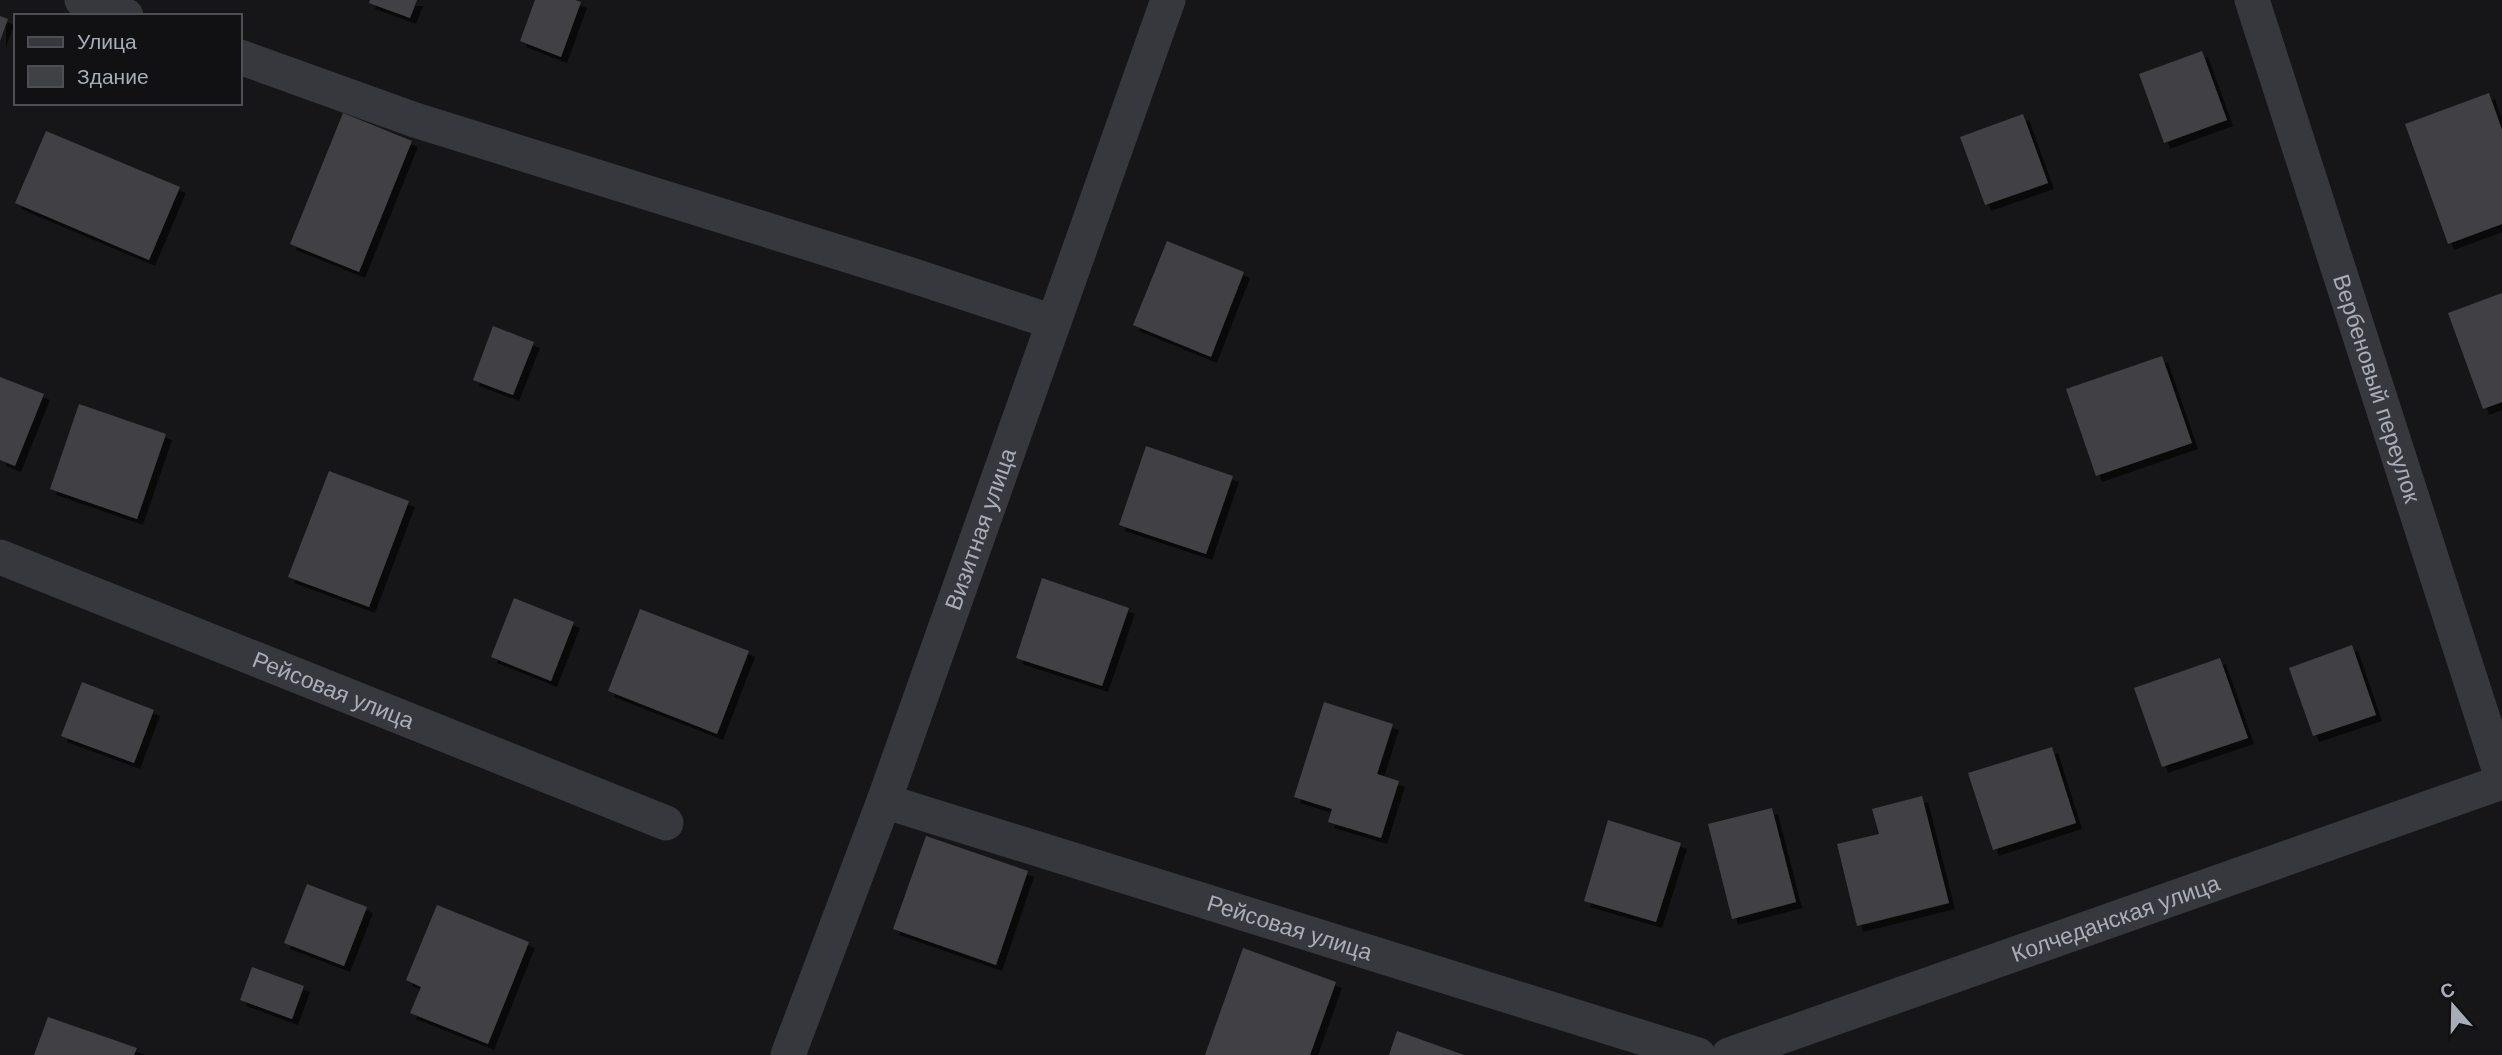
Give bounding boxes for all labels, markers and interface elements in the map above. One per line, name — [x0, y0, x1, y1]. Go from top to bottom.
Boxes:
legend — [14, 14, 242, 105]
text: Улица — [77, 30, 137, 53]
text: Здание — [77, 65, 149, 88]
street label: Вербеновый переулок — [2328, 271, 2426, 507]
street label: Визитная улица — [940, 445, 1021, 613]
street label: Рейсовая улица — [249, 646, 418, 734]
street label: Колчеданская улица — [2008, 870, 2223, 967]
street label: Рейсовая улица — [1204, 890, 1376, 966]
north arrow — [2418, 971, 2488, 1041]
text: С — [2437, 978, 2458, 1003]

